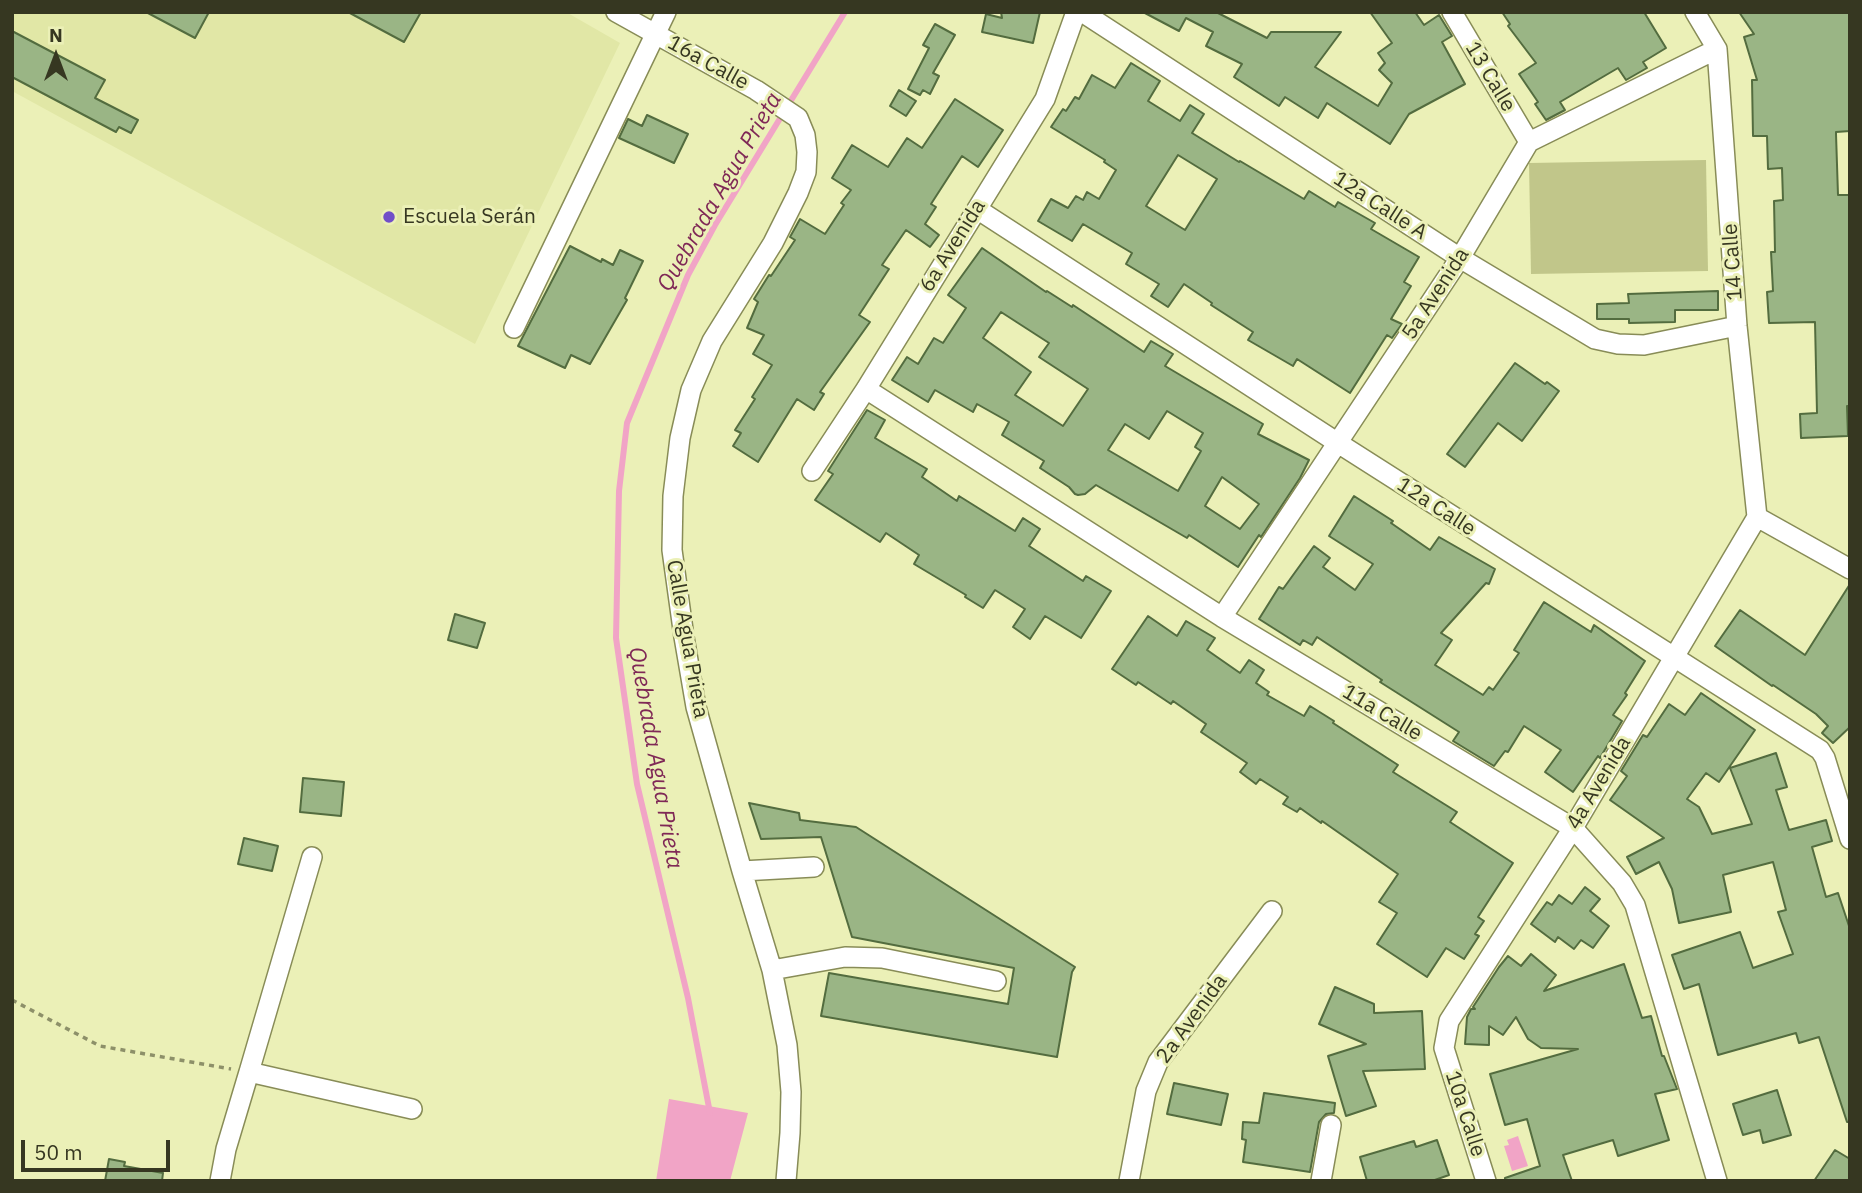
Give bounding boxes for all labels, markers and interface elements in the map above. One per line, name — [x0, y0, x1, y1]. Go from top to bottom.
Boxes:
north arrow — [21, 21, 91, 91]
text: N — [49, 23, 63, 47]
street label: 16a Calle — [663, 31, 753, 95]
street label: 13 Calle — [1459, 37, 1521, 117]
water label: Quebrada Agua Prieta — [652, 88, 788, 296]
street label: 12a Calle A — [1328, 166, 1432, 246]
street label: 6a Avenida — [915, 195, 991, 297]
place label: Escuela Serán — [403, 204, 536, 230]
marker: Escuela Serán — [381, 209, 397, 225]
street label: 14 Calle — [1718, 223, 1748, 301]
street label: 5a Avenida — [1397, 243, 1475, 345]
street label: 12a Calle — [1392, 472, 1480, 542]
street label: Calle Agua Prieta — [661, 558, 713, 720]
water label: Quebrada Agua Prieta — [622, 645, 688, 871]
street label: 11a Calle — [1338, 679, 1426, 747]
street label: 4a Avenida — [1561, 732, 1637, 834]
street label: 2a Avenida — [1151, 969, 1233, 1069]
street label: 10a Calle — [1439, 1068, 1491, 1160]
scale bar — [24, 1126, 173, 1170]
text: 50 m — [34, 1138, 83, 1166]

